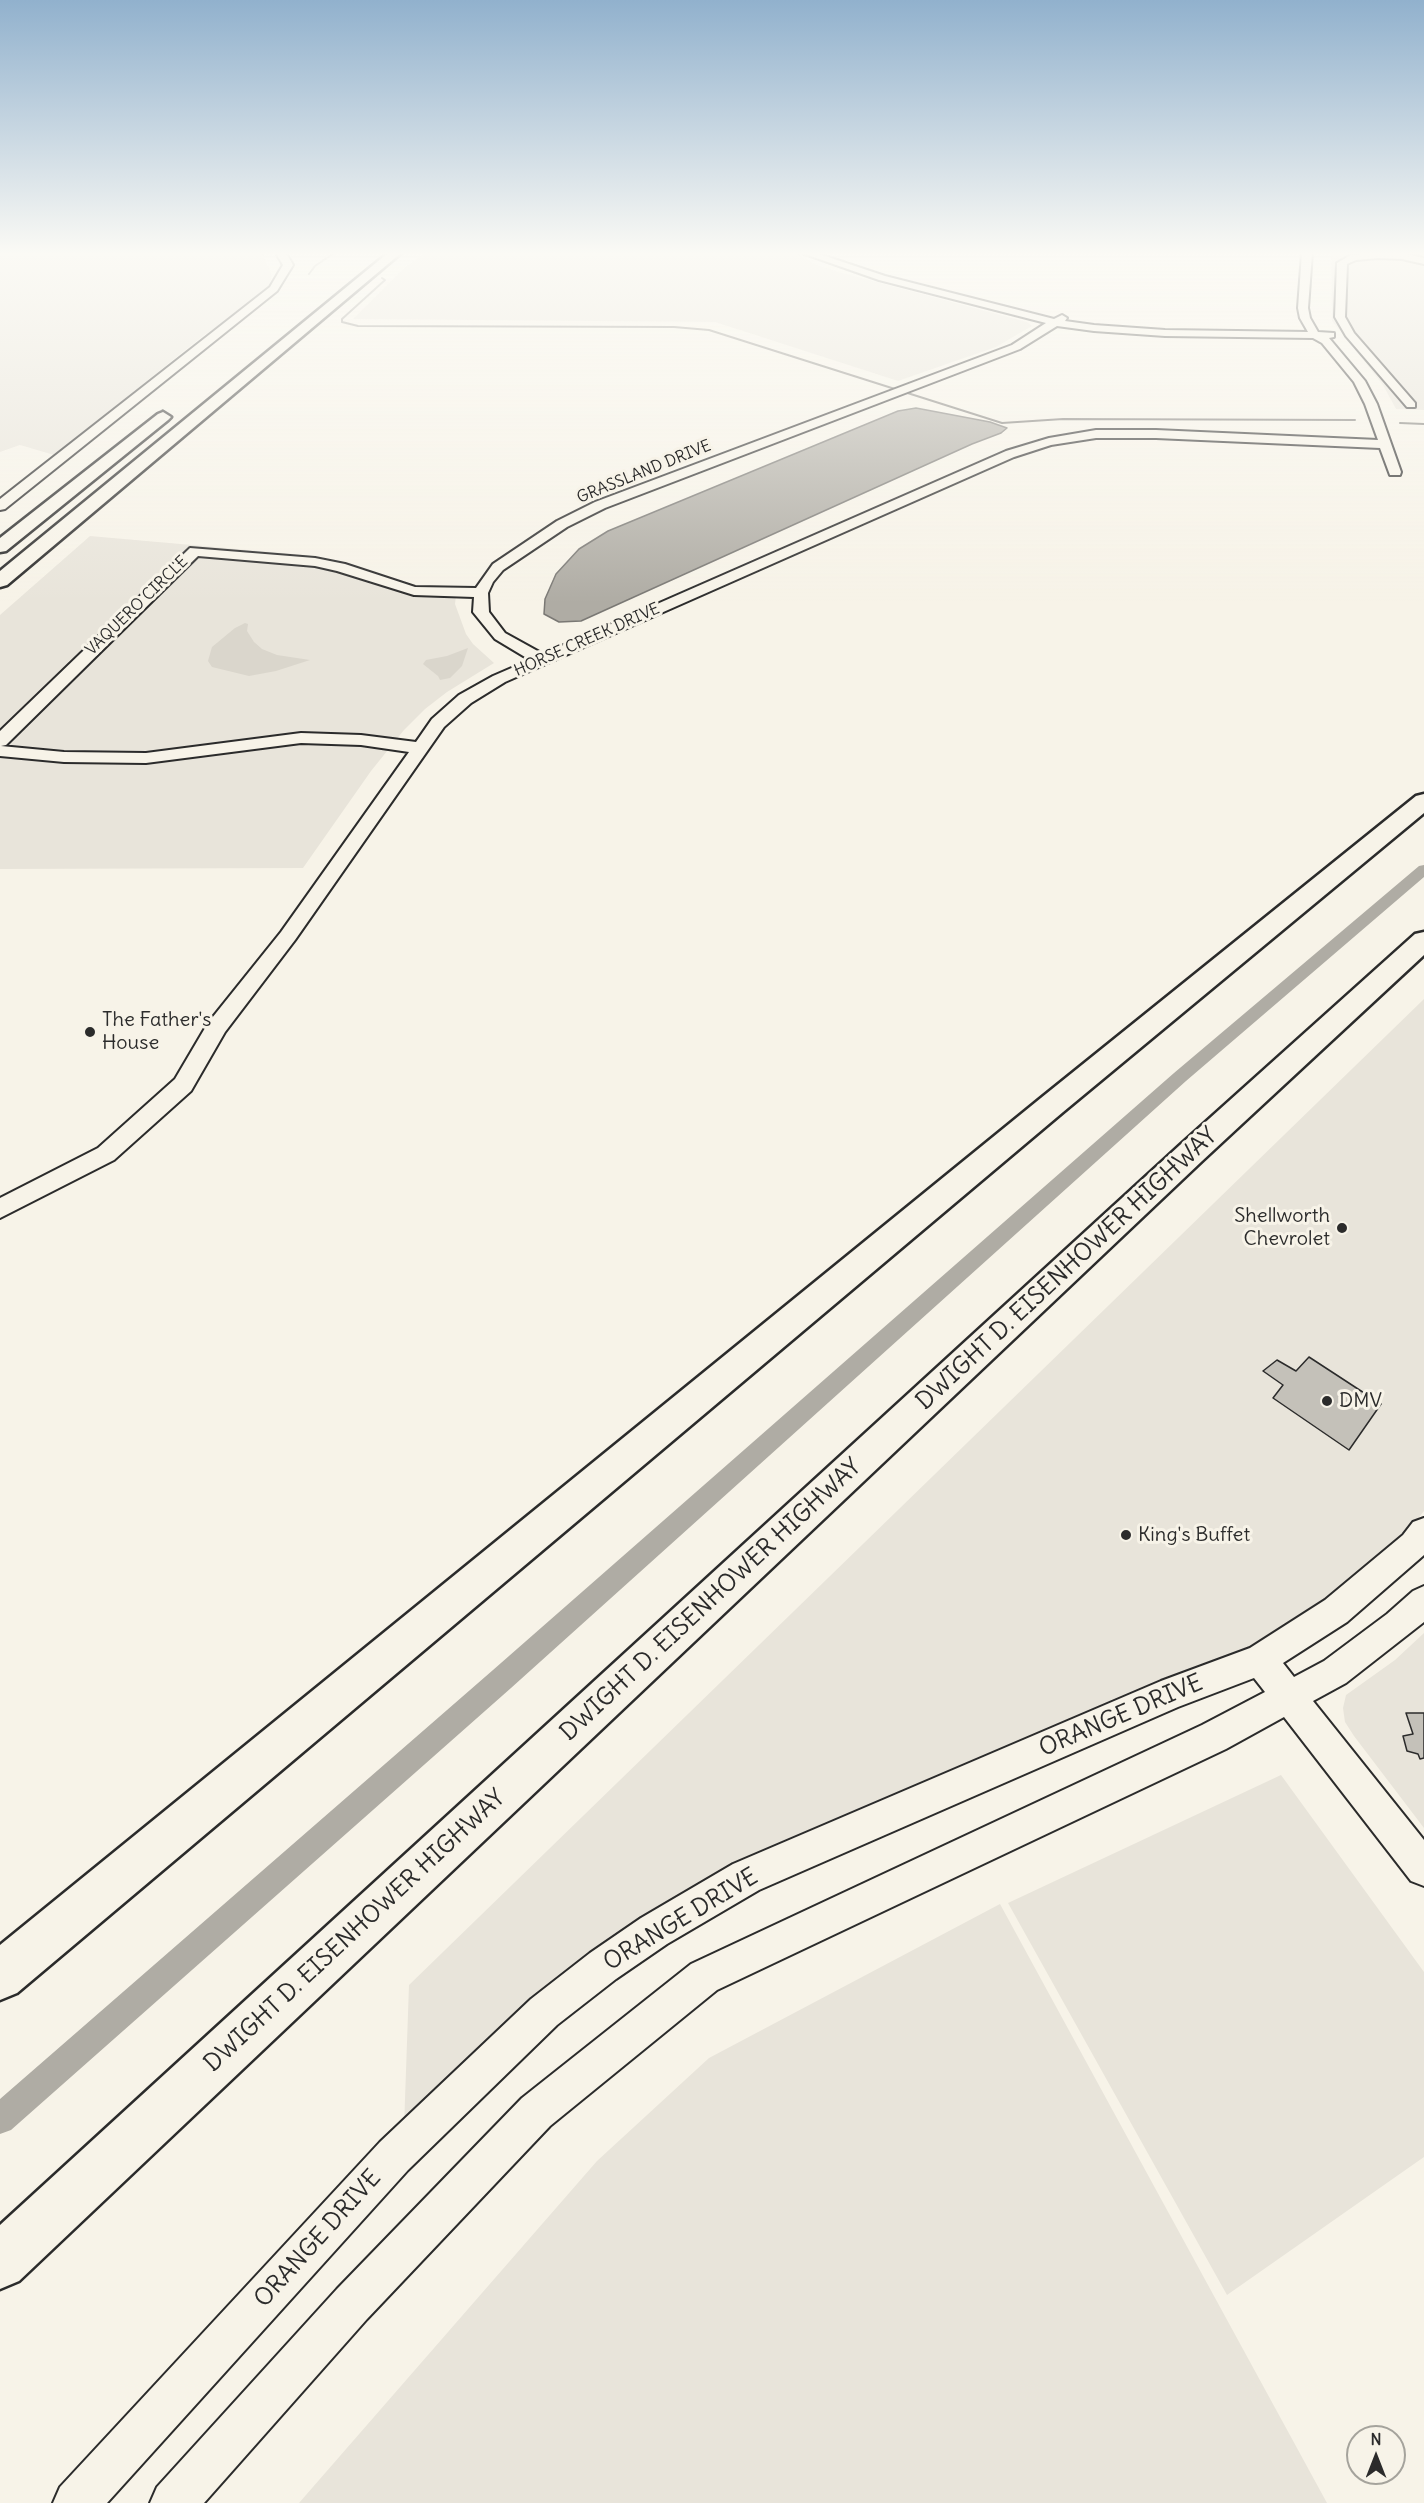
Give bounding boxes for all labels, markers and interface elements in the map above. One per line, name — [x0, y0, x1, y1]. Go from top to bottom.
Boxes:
street label: GRASSLAND DRIVE — [574, 436, 714, 508]
street label: VAQUERO CIRCLE — [82, 552, 192, 660]
street label: HORSE CREEK DRIVE — [511, 599, 663, 681]
place label: The Father's House — [102, 1008, 211, 1055]
marker: The Father's House — [83, 1025, 97, 1039]
street label: DWIGHT D. EISENHOWER HIGHWAY — [911, 1122, 1223, 1416]
place label: Shellworth Chevrolet — [1234, 1204, 1330, 1251]
marker: Shellworth Chevrolet — [1335, 1221, 1349, 1235]
place label: DMV — [1339, 1389, 1382, 1413]
marker: DMV — [1320, 1394, 1334, 1408]
street label: DWIGHT D. EISENHOWER HIGHWAY — [555, 1453, 867, 1747]
place label: King's Buffet — [1138, 1523, 1250, 1547]
marker: King's Buffet — [1119, 1528, 1133, 1542]
street label: ORANGE DRIVE — [1035, 1669, 1207, 1763]
street label: DWIGHT D. EISENHOWER HIGHWAY — [199, 1784, 511, 2078]
street label: ORANGE DRIVE — [599, 1863, 763, 1977]
street label: ORANGE DRIVE — [249, 2164, 387, 2314]
north arrow — [1346, 2425, 1406, 2485]
text: N — [1370, 2429, 1382, 2449]

